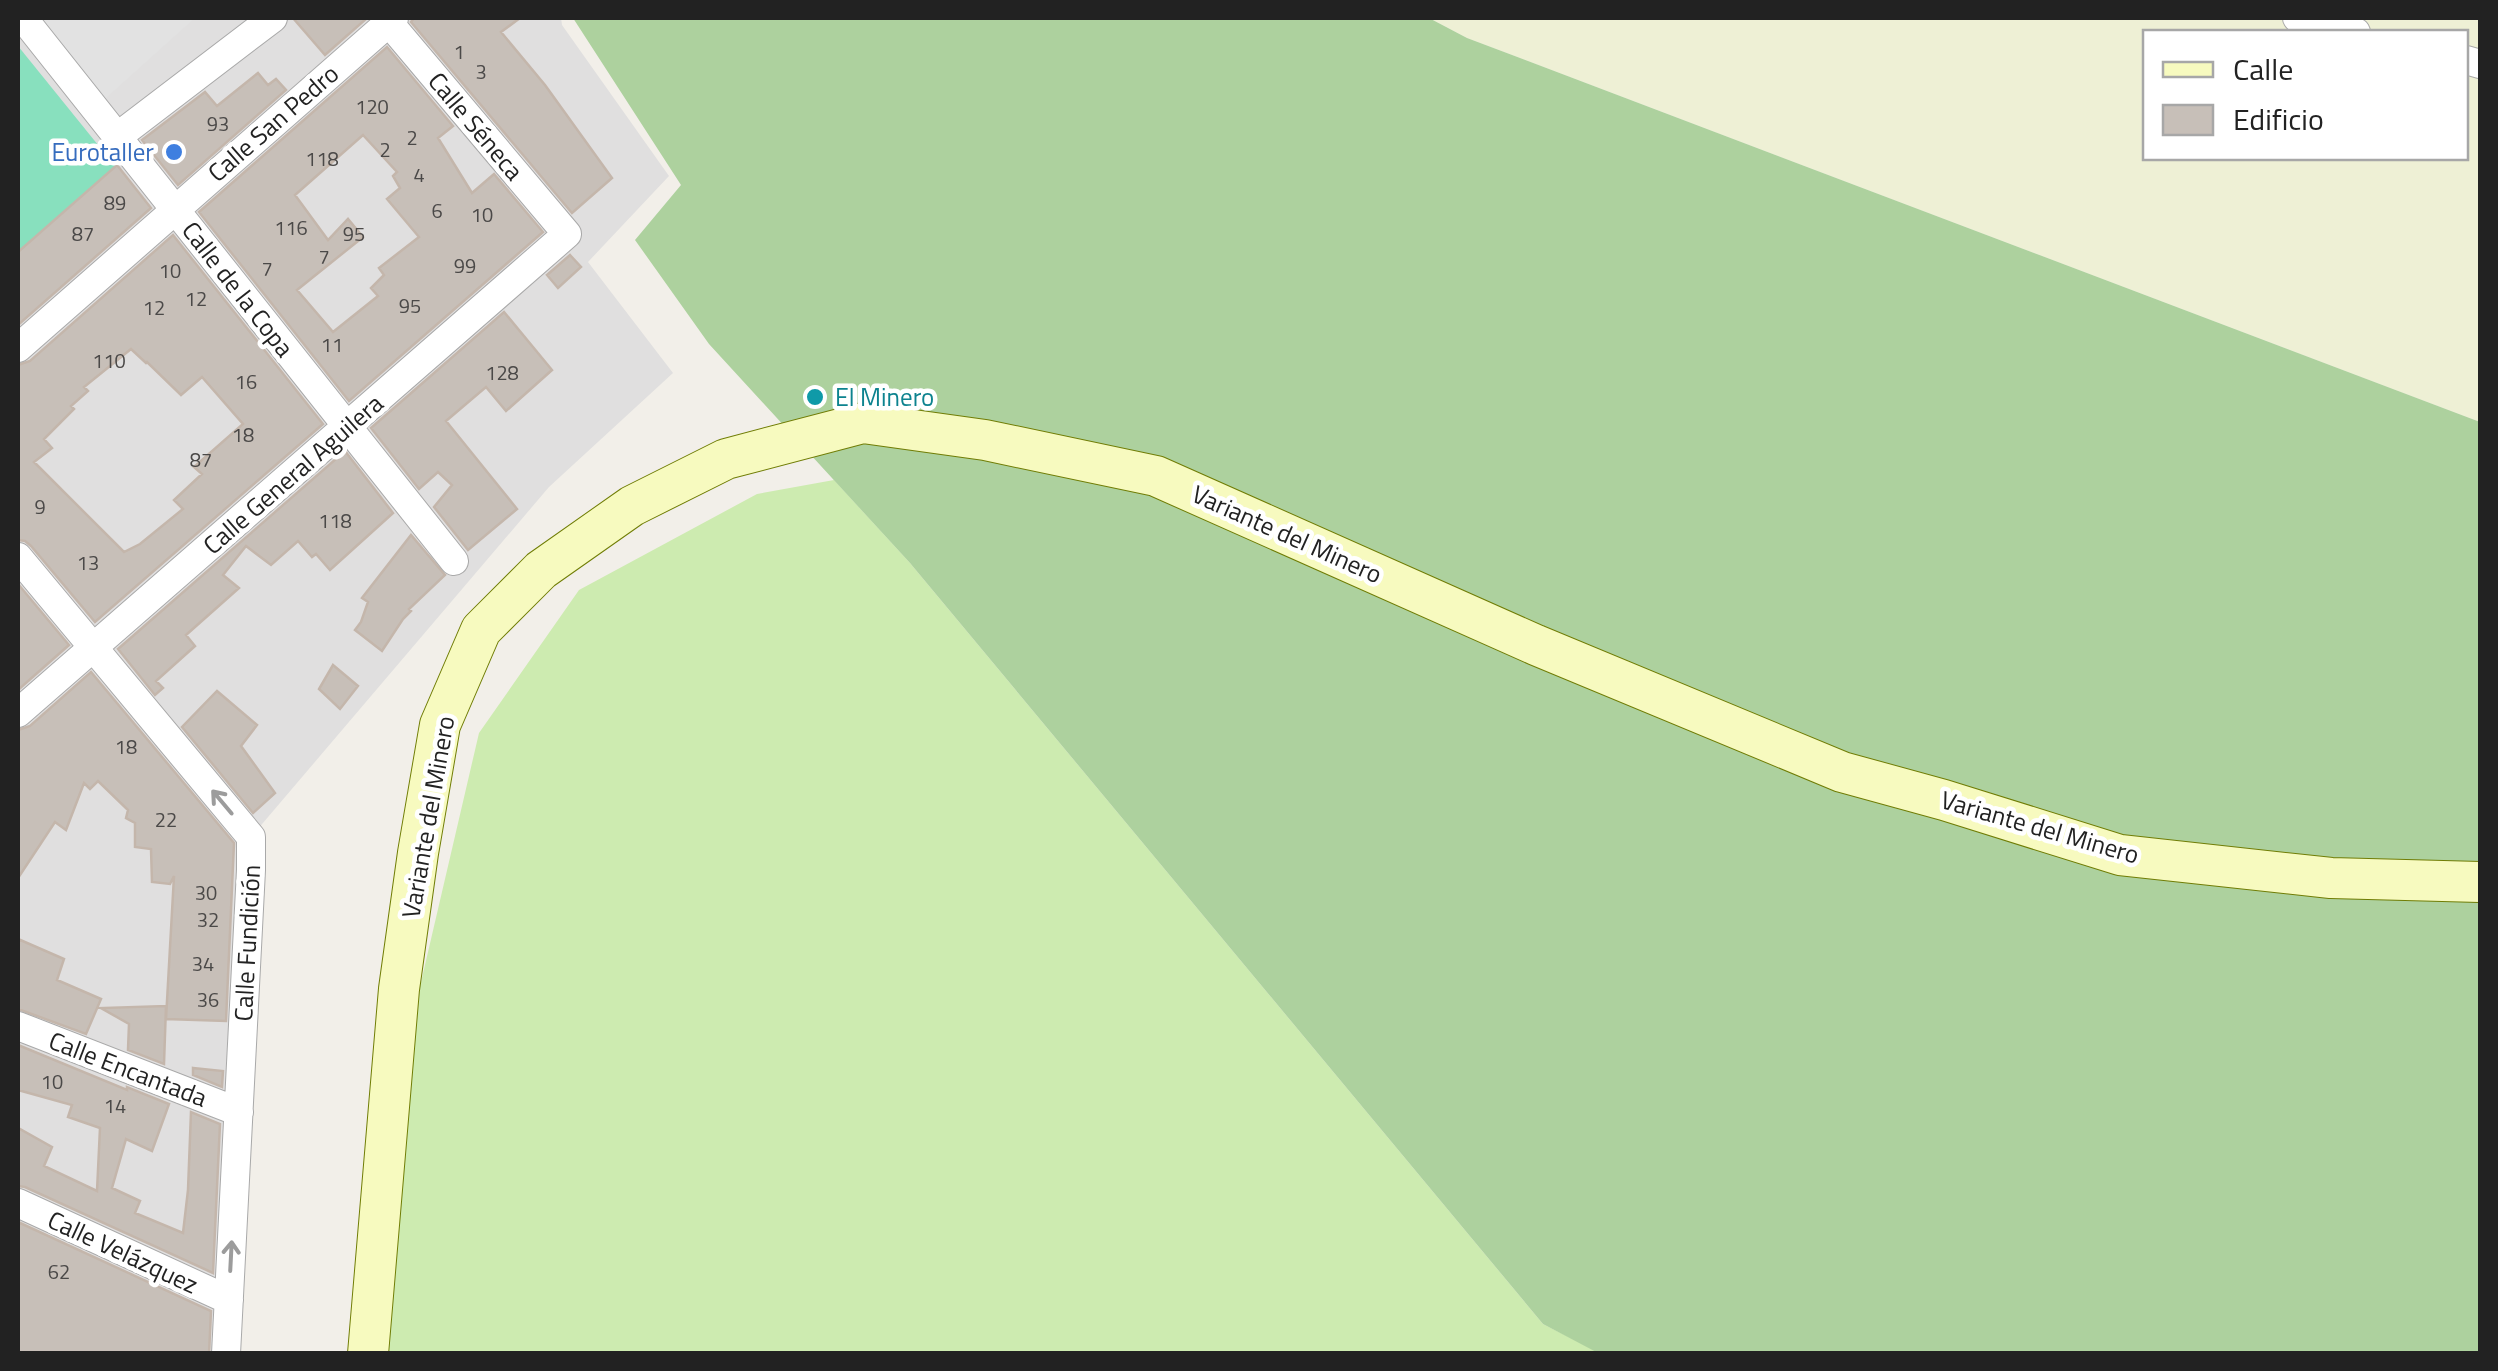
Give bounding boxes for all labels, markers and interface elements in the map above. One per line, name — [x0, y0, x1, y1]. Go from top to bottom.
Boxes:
legend — [2143, 30, 2468, 160]
house number: 1 — [453, 36, 465, 67]
text: Calle — [2233, 46, 2293, 92]
street label: Calle San Pedro — [199, 55, 347, 191]
house number: 3 — [475, 56, 487, 87]
street label: Calle Séneca — [419, 63, 533, 189]
house number: 120 — [355, 91, 389, 122]
text: Edificio — [2233, 96, 2324, 142]
house number: 93 — [207, 108, 229, 139]
house number: 2 — [406, 122, 418, 153]
place label: Eurotaller — [51, 133, 154, 171]
house number: 2 — [379, 134, 391, 165]
marker: Eurotaller — [163, 141, 185, 163]
house number: 118 — [305, 143, 339, 174]
house number: 4 — [413, 159, 425, 190]
house number: 89 — [104, 187, 126, 218]
house number: 6 — [431, 195, 443, 226]
house number: 10 — [471, 199, 493, 230]
house number: 116 — [274, 212, 308, 243]
street label: Calle de la Copa — [173, 213, 304, 365]
house number: 87 — [72, 218, 94, 249]
house number: 95 — [343, 218, 365, 249]
house number: 7 — [318, 241, 330, 272]
house number: 99 — [454, 250, 476, 281]
house number: 7 — [261, 253, 273, 284]
house number: 10 — [159, 255, 181, 286]
house number: 12 — [185, 283, 207, 314]
house number: 95 — [399, 290, 421, 321]
house number: 12 — [143, 292, 165, 323]
house number: 11 — [321, 329, 343, 360]
house number: 110 — [92, 345, 126, 376]
house number: 128 — [485, 357, 519, 388]
house number: 16 — [235, 366, 257, 397]
place label: El Minero — [835, 378, 934, 416]
street label: Calle General Aguilera — [194, 385, 392, 563]
marker: El Minero — [804, 386, 826, 408]
house number: 18 — [232, 419, 254, 450]
house number: 87 — [190, 444, 212, 475]
street label: Variante del Minero — [1186, 475, 1388, 593]
house number: 9 — [34, 491, 46, 522]
house number: 118 — [318, 505, 352, 536]
house number: 13 — [77, 547, 99, 578]
street label: Variante del Minero — [392, 713, 464, 921]
house number: 18 — [115, 731, 137, 762]
street label: Variante del Minero — [1936, 781, 2144, 873]
one-way arrow — [211, 790, 233, 816]
house number: 22 — [155, 804, 177, 835]
street label: Calle Fundición — [224, 864, 270, 1022]
house number: 30 — [195, 877, 217, 908]
house number: 32 — [197, 904, 219, 935]
house number: 34 — [192, 948, 214, 979]
house number: 36 — [197, 984, 219, 1015]
street label: Calle Encantada — [43, 1021, 213, 1117]
house number: 10 — [41, 1066, 63, 1097]
house number: 14 — [104, 1090, 126, 1121]
street label: Calle Velázquez — [41, 1201, 205, 1303]
one-way arrow — [222, 1241, 241, 1273]
house number: 62 — [48, 1256, 70, 1287]

